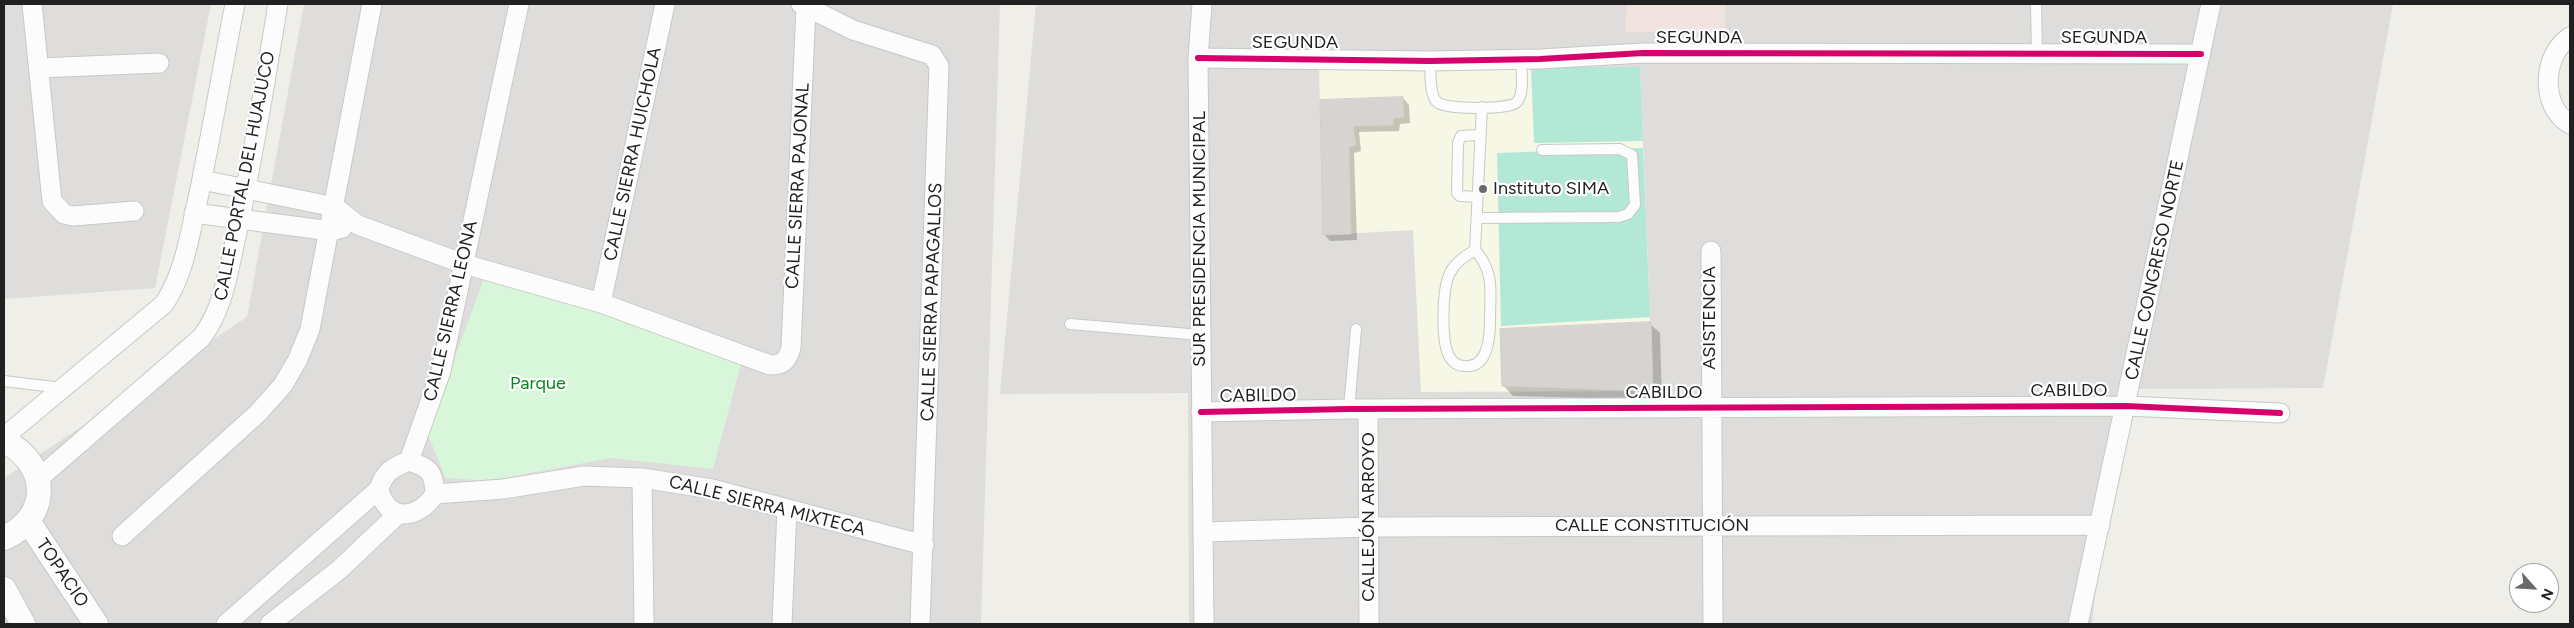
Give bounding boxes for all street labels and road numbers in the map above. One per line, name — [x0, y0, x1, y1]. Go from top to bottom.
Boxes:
street label: SEGUNDA — [1656, 27, 1742, 49]
street label: SEGUNDA — [2061, 27, 2147, 49]
street label: SEGUNDA — [1252, 32, 1338, 54]
street label: CALLE SIERRA HUICHOLA — [600, 45, 666, 263]
street label: CALLE PORTAL DEL HUAJUCO — [210, 50, 280, 302]
street label: CALLE SIERRA PAJONAL — [782, 83, 814, 289]
street label: SUR PRESIDENCIA MUNICIPAL — [1189, 111, 1211, 367]
street label: CALLE CONGRESO NORTE — [2121, 158, 2189, 382]
street label: CALLE SIERRA PAPAGALLOS — [917, 182, 947, 422]
street label: CALLE SIERRA LEONA — [420, 219, 482, 403]
street label: ASISTENCIA — [1699, 266, 1721, 370]
street label: CABILDO — [2031, 380, 2107, 402]
street label: CABILDO — [1626, 382, 1702, 404]
street label: CABILDO — [1219, 385, 1297, 407]
street label: CALLEJÓN ARROYO — [1358, 432, 1380, 602]
street label: CALLE SIERRA MIXTECA — [667, 471, 867, 541]
street label: CALLE CONSTITUCIÓN — [1555, 515, 1749, 537]
street label: TOPACIO — [31, 535, 93, 611]

